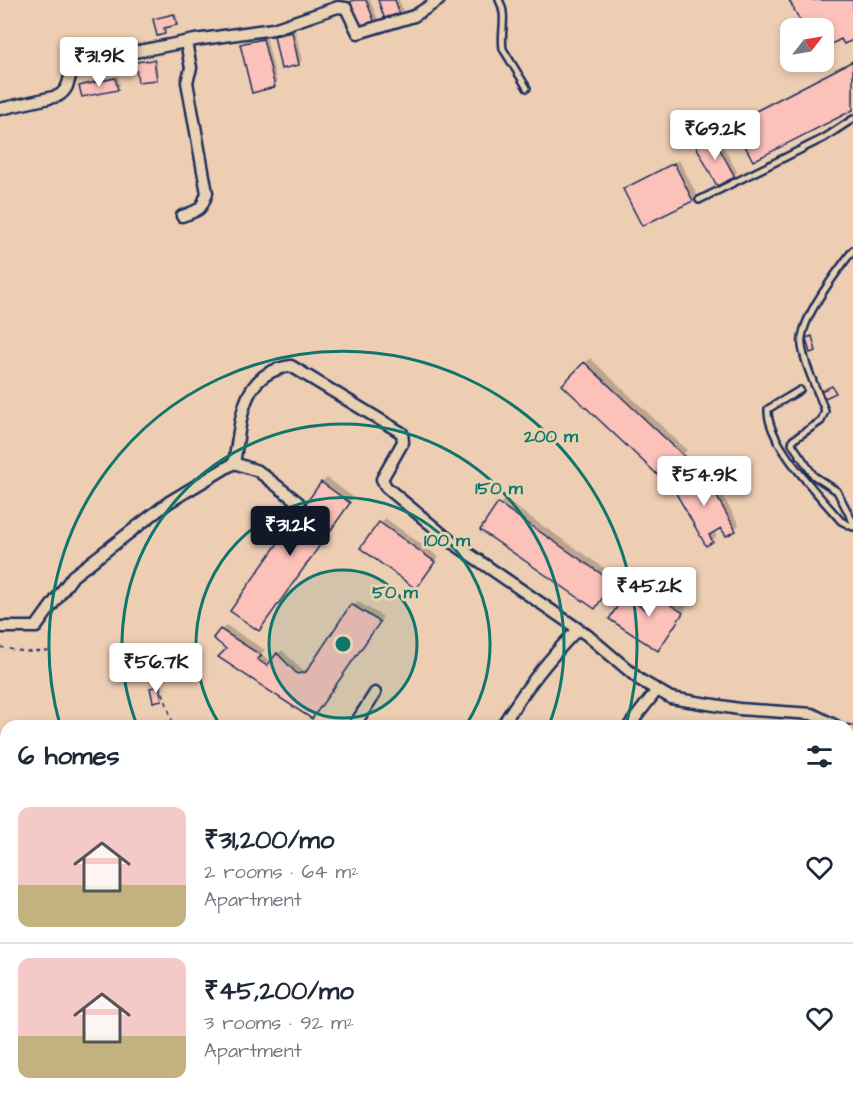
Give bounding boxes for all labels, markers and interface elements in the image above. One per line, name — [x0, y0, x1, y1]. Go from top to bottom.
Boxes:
north arrow — [780, 18, 834, 72]
map controls — [780, 18, 834, 72]
pin: ₹31.9K — [50, 37, 148, 88]
text: ₹31.9K — [74, 42, 124, 70]
pin: ₹69.2K — [666, 110, 764, 161]
text: ₹69.2K — [684, 115, 746, 143]
text: 200 m — [523, 424, 579, 449]
pin: ₹54.9K — [655, 456, 753, 507]
text: ₹54.9K — [671, 461, 737, 489]
text: 150 m — [475, 476, 524, 501]
pin: ₹31.2K — [241, 506, 339, 557]
text: ₹31.2K — [265, 511, 315, 539]
text: 100 m — [424, 528, 471, 553]
pin: ₹45.2K — [600, 567, 698, 618]
text: ₹45.2K — [616, 572, 682, 600]
text: 50 m — [372, 580, 419, 605]
centre of rings — [333, 634, 353, 654]
pin: ₹56.7K — [107, 643, 205, 694]
text: ₹56.7K — [123, 648, 189, 676]
text: 6 homes — [18, 738, 120, 774]
icon: filters — [803, 740, 836, 773]
text: ₹31,200/mo — [204, 822, 334, 858]
icon: home — [66, 831, 138, 903]
icon: heart — [803, 851, 836, 884]
text: 2 rooms · 64 m² — [204, 858, 359, 886]
text: Apartment — [204, 886, 302, 914]
text: ₹45,200/mo — [204, 973, 354, 1009]
icon: home — [66, 982, 138, 1054]
icon: heart — [803, 1002, 836, 1035]
text: 3 rooms · 92 m² — [204, 1009, 354, 1037]
text: Apartment — [204, 1037, 302, 1065]

